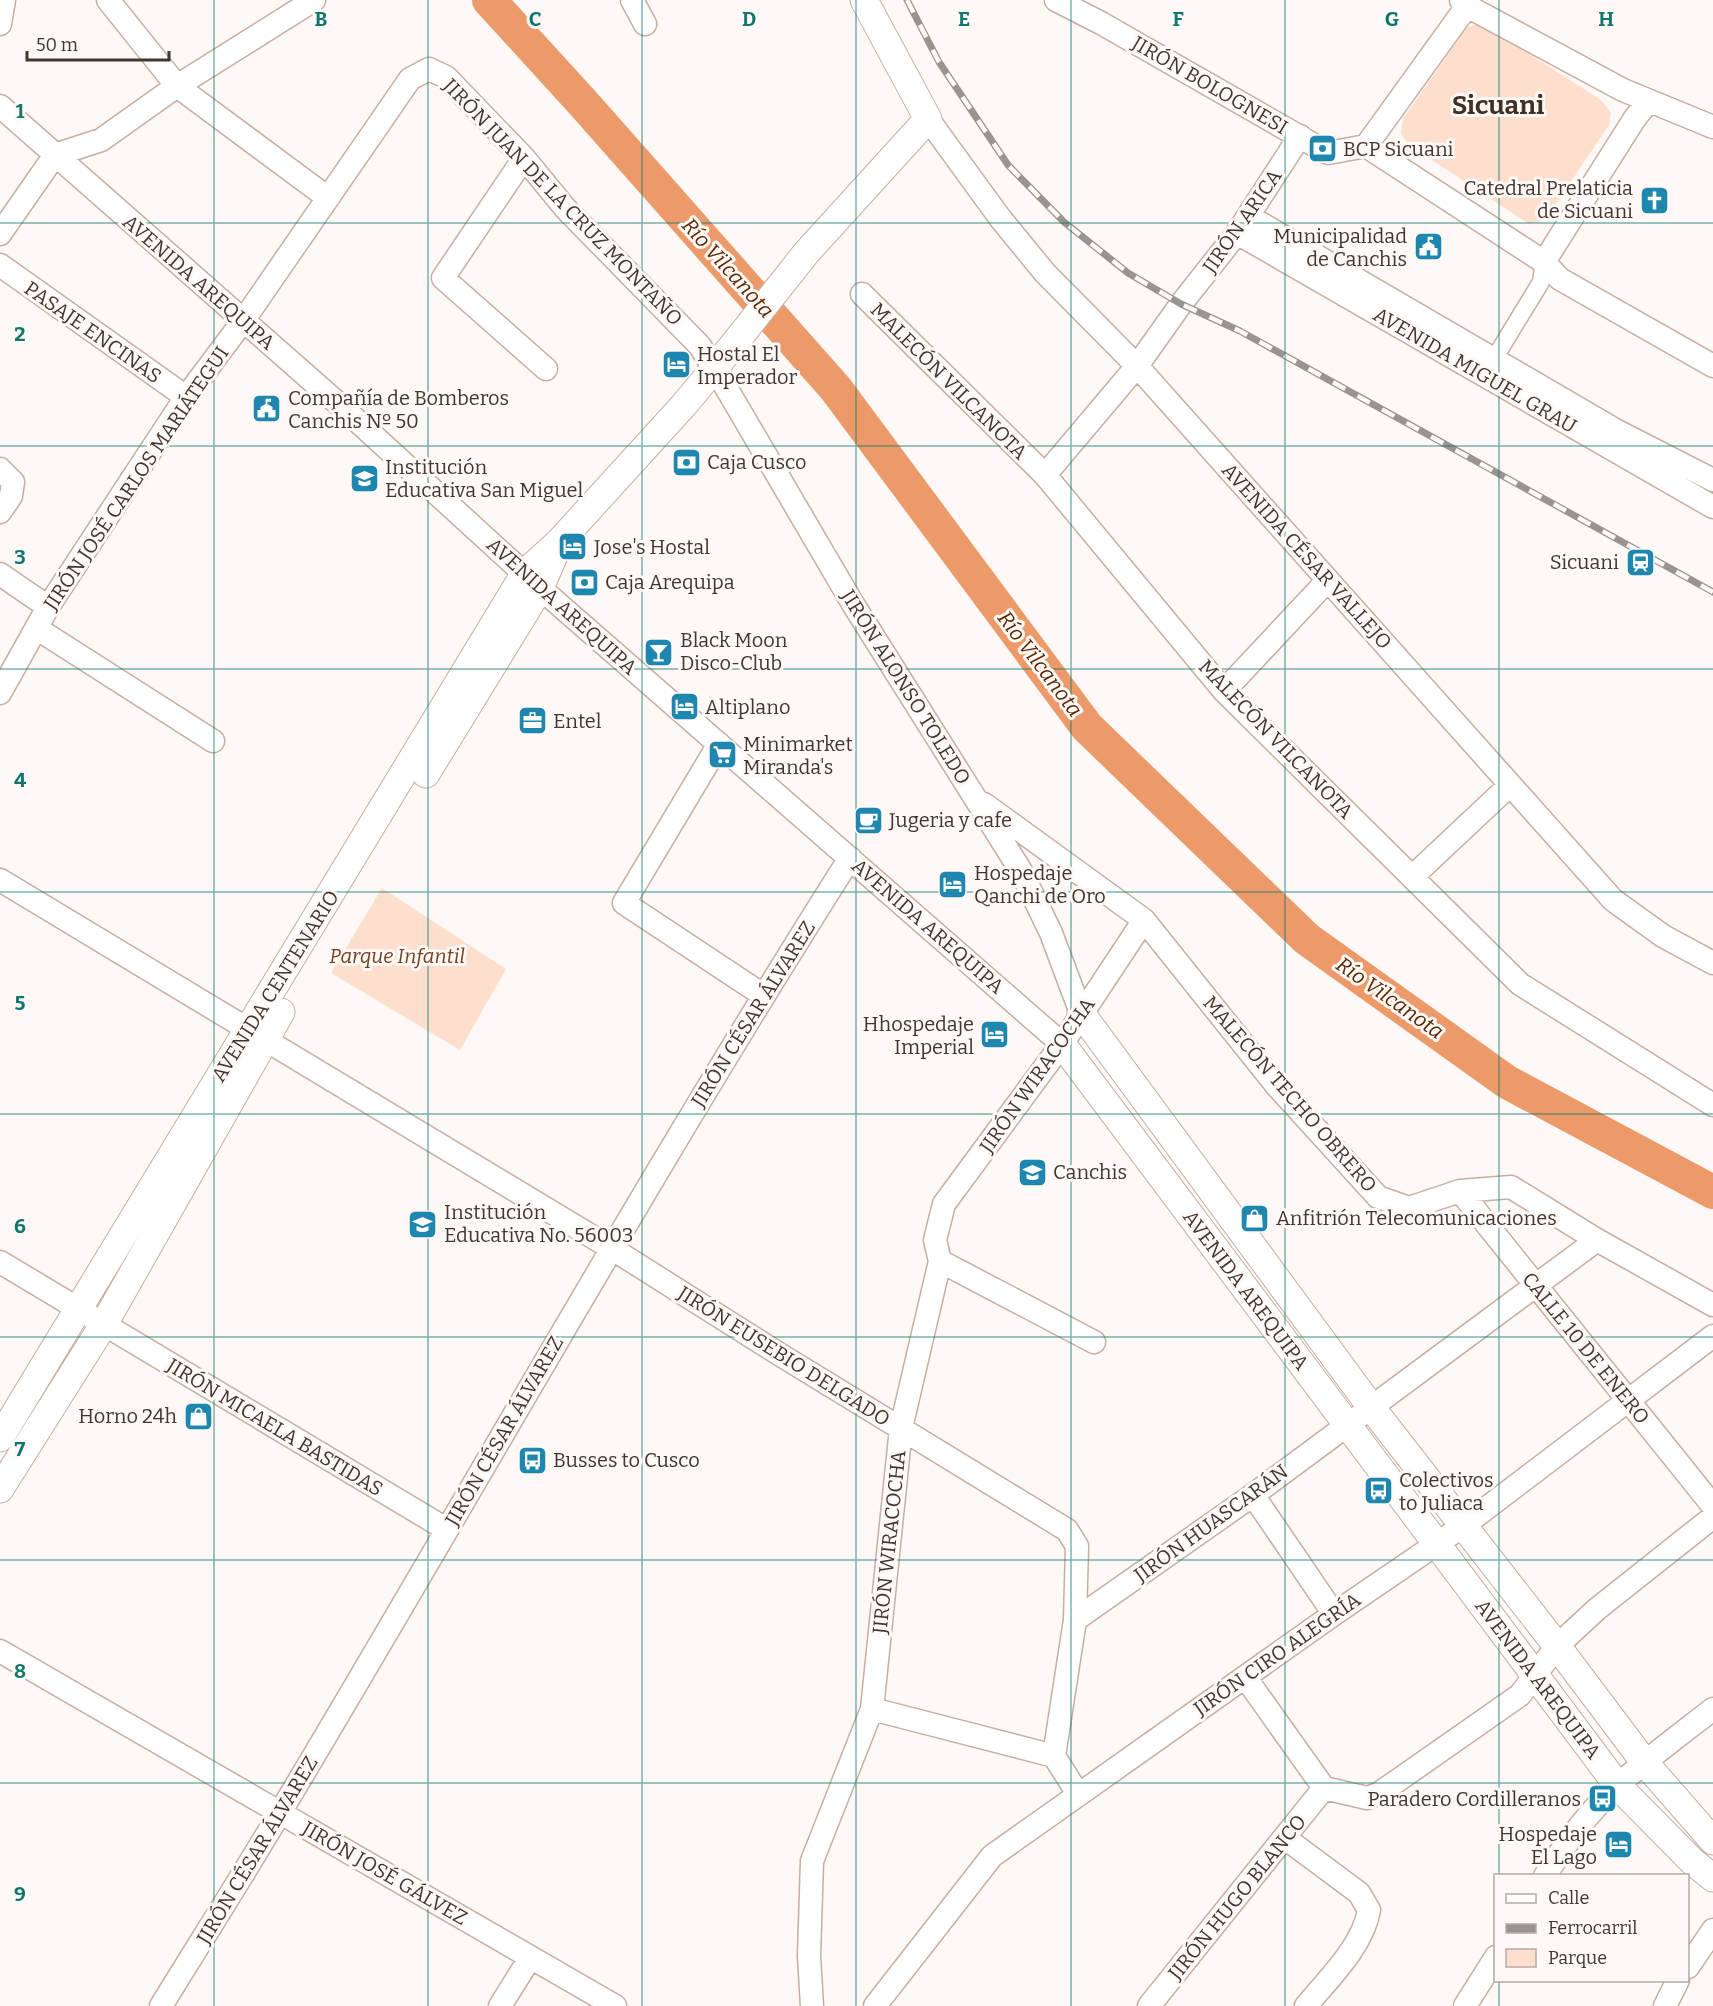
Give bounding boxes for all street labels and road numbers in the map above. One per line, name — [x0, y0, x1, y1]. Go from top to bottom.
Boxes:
street label: JIRÓN BOLOGNESI — [1127, 30, 1292, 139]
street label: JIRÓN JUAN DE LA CRUZ MONTAÑO — [438, 73, 688, 330]
street label: JIRÓN ARICA — [1197, 164, 1287, 278]
street label: AVENIDA AREQUIPA — [118, 209, 281, 355]
street label: PASAJE ENCINAS — [20, 276, 166, 388]
street label: MALECÓN VILCANOTA — [866, 298, 1033, 465]
street label: AVENIDA MIGUEL GRAU — [1369, 302, 1581, 438]
street label: JIRÓN JOSÉ CARLOS MARIÁTEGUI — [38, 341, 234, 615]
street label: AVENIDA CÉSAR VALLEJO — [1217, 458, 1397, 654]
street label: AVENIDA AREQUIPA — [482, 532, 643, 680]
street label: JIRÓN ALONSO TOLEDO — [836, 584, 976, 789]
street label: MALECÓN VILCANOTA — [1194, 654, 1359, 824]
street label: AVENIDA AREQUIPA — [847, 853, 1010, 999]
street label: AVENIDA CENTENARIO — [206, 886, 344, 1086]
street label: JIRÓN CÉSAR ÁLVAREZ — [685, 916, 820, 1112]
street label: MALECÓN TECHO OBRERO — [1198, 991, 1382, 1197]
street label: JIRÓN WIRACOCHA — [974, 992, 1100, 1158]
street label: AVENIDA AREQUIPA — [1178, 1205, 1314, 1375]
street label: CALLE 10 DE ENERO — [1517, 1267, 1655, 1429]
street label: JIRÓN EUSEBIO DELGADO — [673, 1280, 894, 1431]
street label: JIRÓN CÉSAR ÁLVAREZ — [439, 1332, 568, 1531]
street label: JIRÓN MICAELA BASTIDAS — [162, 1352, 387, 1501]
street label: JIRÓN WIRACOCHA — [867, 1448, 911, 1636]
street label: JIRÓN HUASCARÁN — [1129, 1459, 1293, 1587]
street label: JIRÓN CIRO ALEGRÍA — [1188, 1587, 1366, 1721]
street label: AVENIDA AREQUIPA — [1470, 1594, 1606, 1764]
street label: JIRÓN CÉSAR ÁLVAREZ — [191, 1752, 323, 1949]
street label: JIRÓN HUGO BLANCO — [1162, 1810, 1311, 1985]
street label: JIRÓN JOSÉ GÁLVEZ — [297, 1816, 472, 1930]

